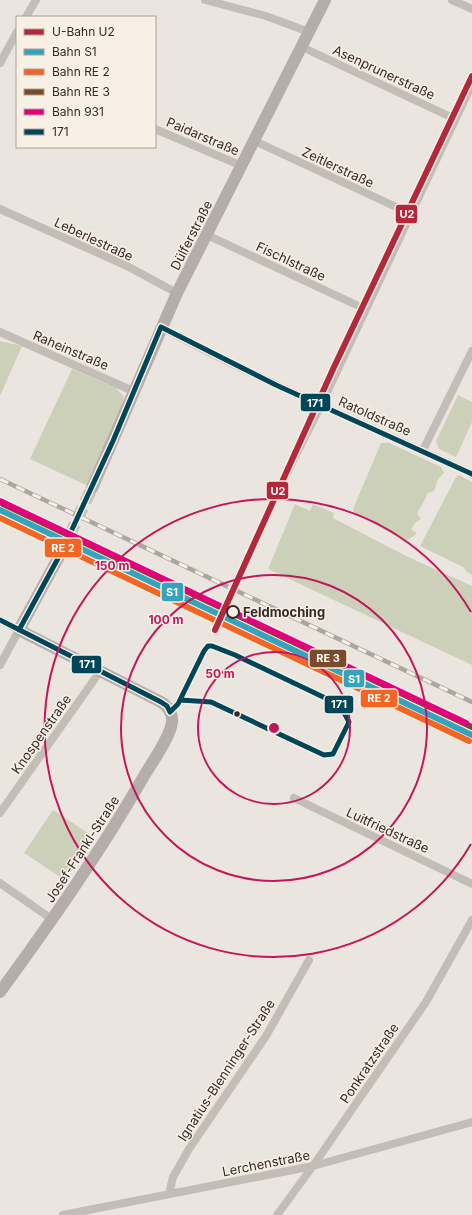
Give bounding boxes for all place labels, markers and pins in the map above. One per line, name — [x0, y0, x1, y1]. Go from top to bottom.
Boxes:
place label: Feldmoching — [243, 604, 325, 620]
marker: Feldmoching — [226, 605, 240, 619]
unlabelled marker — [232, 709, 242, 719]
centre of rings — [267, 721, 281, 735]

